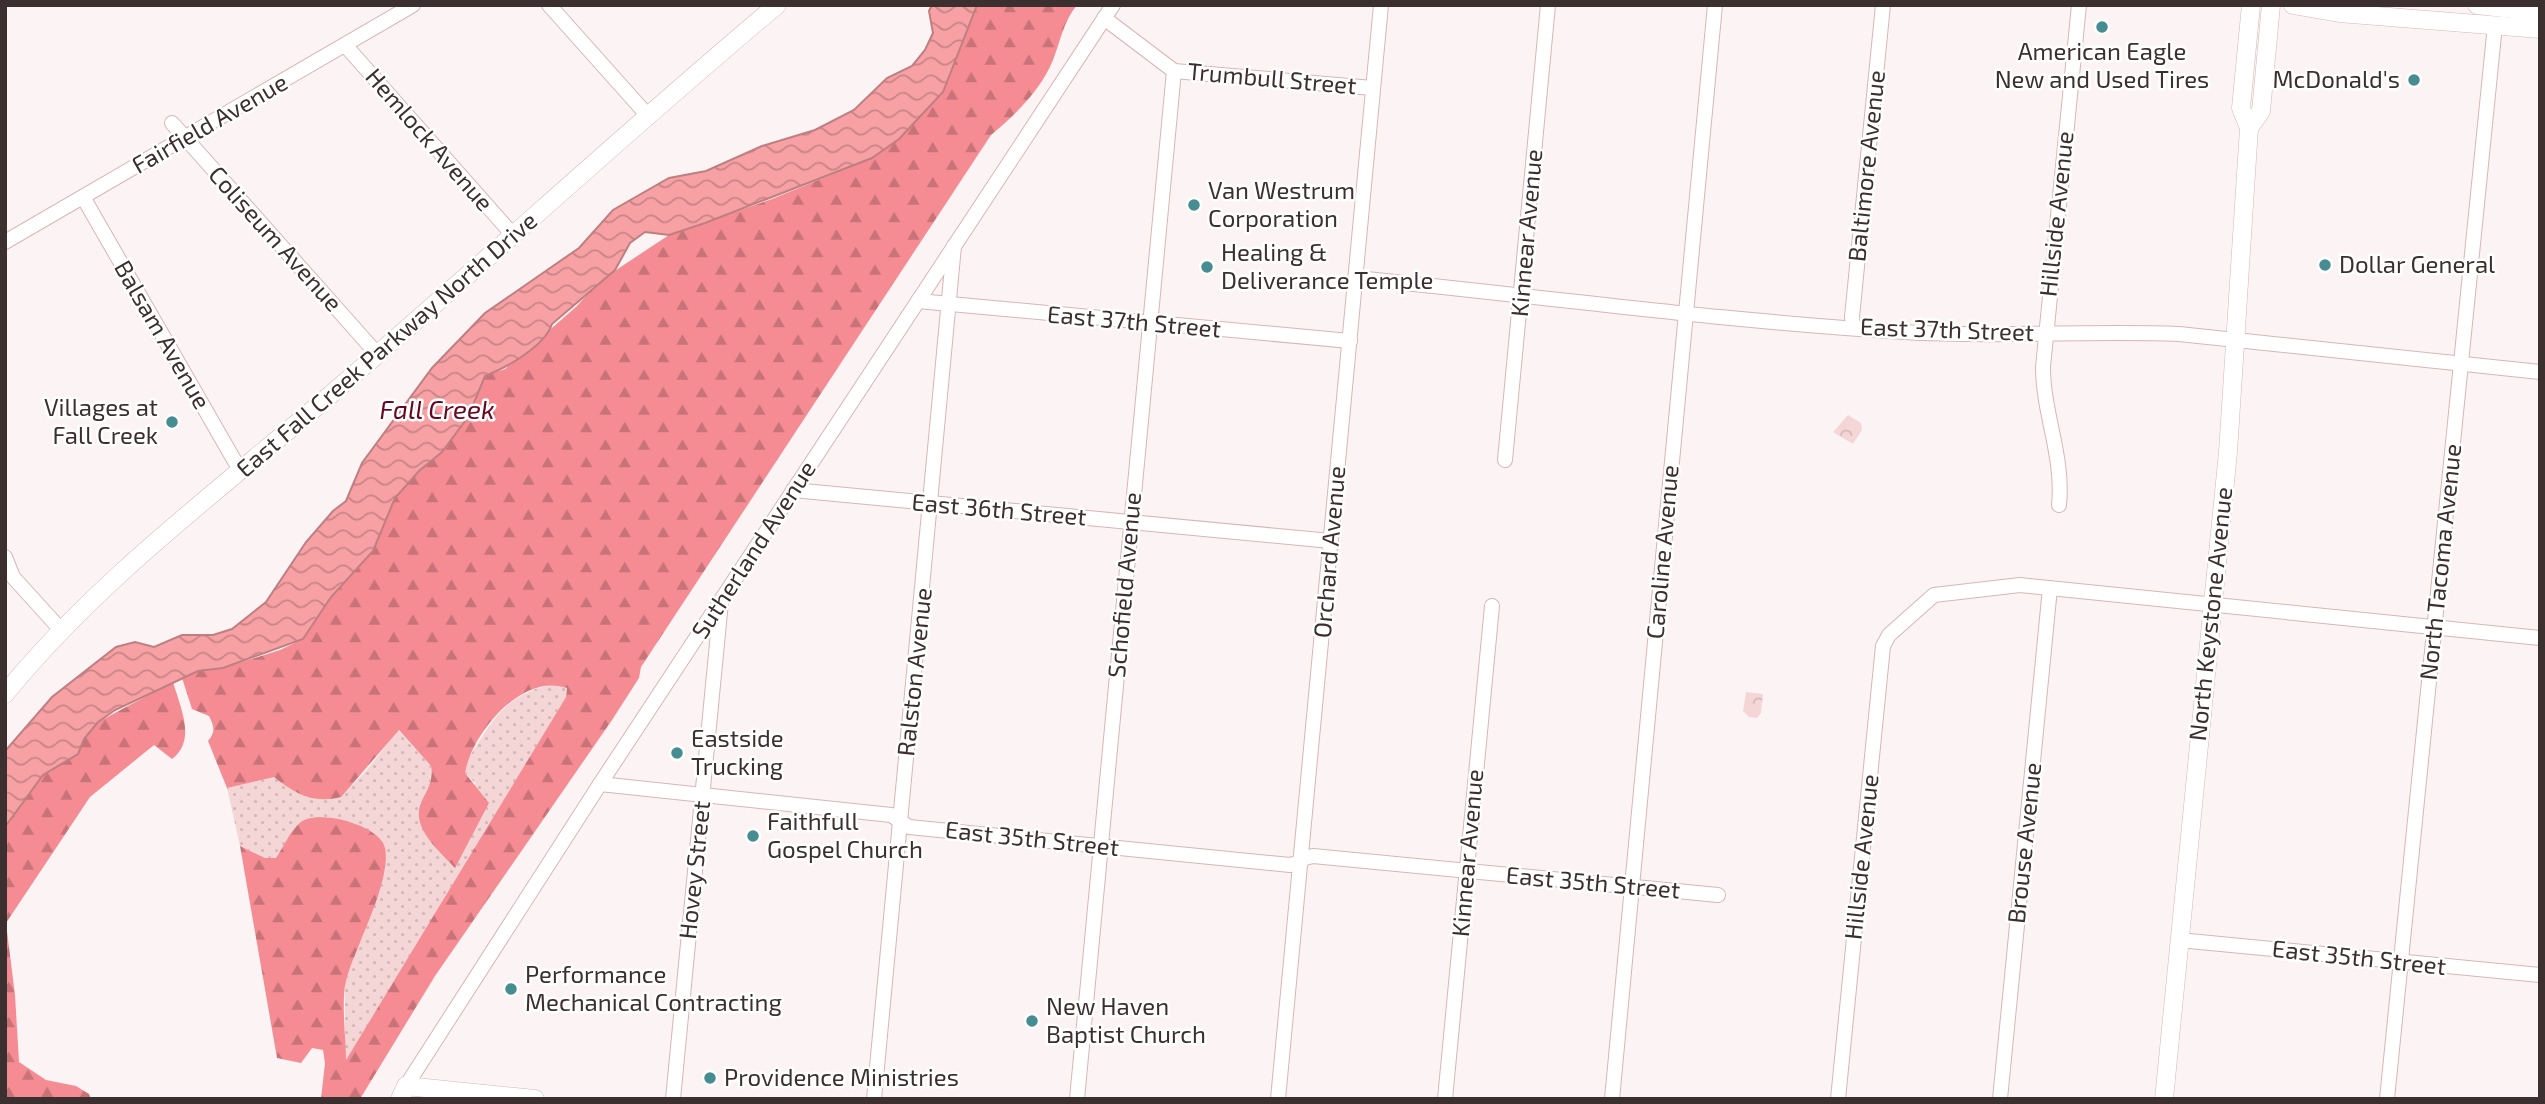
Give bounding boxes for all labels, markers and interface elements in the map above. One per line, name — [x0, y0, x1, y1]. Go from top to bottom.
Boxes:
marker: American Eagle New and Used Tires — [2094, 19, 2110, 35]
place label: American Eagle New and Used Tires — [1995, 36, 2209, 93]
street label: Trumbull Street — [1187, 56, 1358, 99]
street label: Hemlock Avenue — [360, 62, 500, 216]
place label: McDonald's — [2272, 64, 2400, 93]
street label: Fairfield Avenue — [126, 66, 292, 179]
street label: Baltimore Avenue — [1841, 69, 1890, 263]
marker: McDonald's — [2406, 72, 2422, 88]
street label: Hillside Avenue — [2032, 130, 2079, 298]
street label: Kinnear Avenue — [1504, 148, 1547, 318]
street label: Coliseum Avenue — [203, 159, 349, 317]
place label: Van Westrum Corporation — [1208, 175, 1355, 232]
marker: Van Westrum Corporation — [1186, 197, 1202, 213]
street label: East Fall Creek Parkway North Drive — [230, 206, 544, 484]
place label: Healing & Deliverance Temple — [1221, 237, 1433, 294]
place label: Dollar General — [2339, 249, 2495, 278]
street label: Balsam Avenue — [109, 255, 218, 414]
marker: Dollar General — [2317, 257, 2333, 273]
marker: Healing & Deliverance Temple — [1199, 259, 1215, 275]
street label: East 37th Street — [1046, 298, 1222, 343]
street label: East 37th Street — [1860, 311, 2035, 346]
place label: Villages at Fall Creek — [44, 392, 158, 449]
water label: Fall Creek — [379, 394, 495, 426]
marker: Villages at Fall Creek — [164, 414, 180, 430]
street label: North Tacoma Avenue — [2413, 442, 2466, 681]
street label: Sutherland Avenue — [684, 455, 821, 643]
street label: Caroline Avenue — [1639, 463, 1684, 640]
street label: Orchard Avenue — [1307, 465, 1350, 639]
street label: East 36th Street — [910, 486, 1088, 531]
street label: North Keystone Avenue — [2182, 486, 2237, 742]
street label: Schofield Avenue — [1101, 491, 1146, 679]
street label: Ralston Avenue — [890, 586, 937, 758]
place label: Eastside Trucking — [691, 723, 784, 780]
marker: Eastside Trucking — [669, 745, 685, 761]
street label: Brouse Avenue — [2001, 761, 2046, 925]
street label: Kinnear Avenue — [1445, 768, 1488, 938]
street label: Hillside Avenue — [1837, 773, 1884, 941]
street label: Hovey Street — [672, 799, 715, 941]
place label: Faithfull Gospel Church — [767, 806, 923, 863]
street label: East 35th Street — [944, 814, 1121, 861]
marker: Faithfull Gospel Church — [745, 828, 761, 844]
street label: East 35th Street — [1505, 859, 1681, 904]
street label: East 35th Street — [2271, 933, 2448, 980]
place label: Performance Mechanical Contracting — [525, 959, 782, 1016]
marker: Performance Mechanical Contracting — [503, 981, 519, 997]
place label: New Haven Baptist Church — [1046, 991, 1206, 1048]
marker: New Haven Baptist Church — [1024, 1013, 1040, 1029]
place label: Providence Ministries — [724, 1062, 959, 1091]
marker: Providence Ministries — [702, 1070, 718, 1086]

